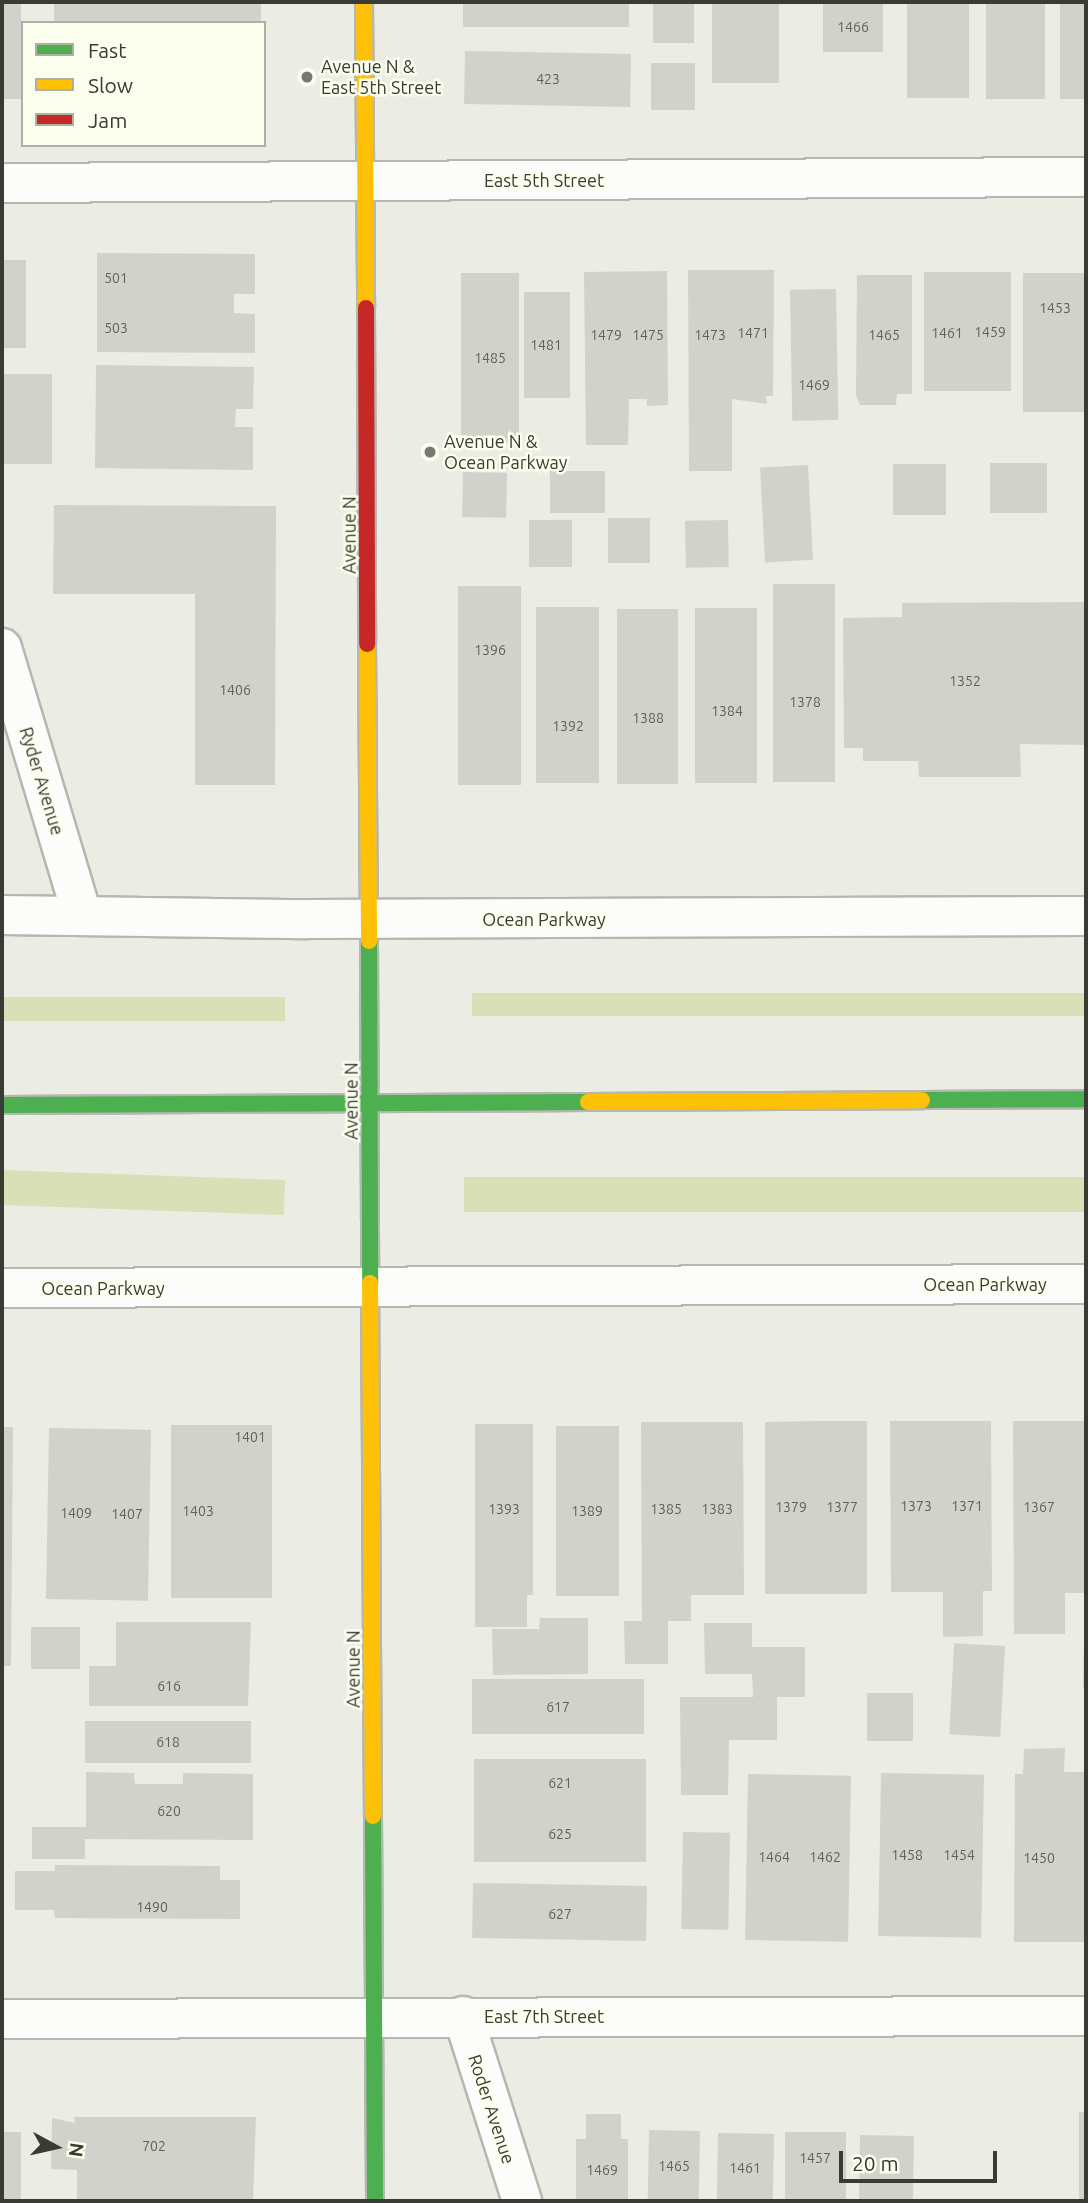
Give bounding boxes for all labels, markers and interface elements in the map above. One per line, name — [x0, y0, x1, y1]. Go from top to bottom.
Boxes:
house number: 1466 — [837, 19, 869, 35]
legend — [21, 21, 266, 147]
text: Fast — [88, 38, 126, 62]
place label: Avenue N & East 5th Street — [321, 56, 441, 98]
marker: Avenue N & East 5th Street — [299, 69, 315, 85]
house number: 423 — [536, 71, 560, 87]
text: Slow — [88, 73, 133, 97]
text: Jam — [88, 108, 127, 132]
street label: East 5th Street — [484, 169, 604, 191]
house number: 501 — [104, 270, 128, 286]
house number: 1453 — [1039, 300, 1071, 316]
house number: 503 — [104, 320, 128, 336]
house number: 1459 — [974, 324, 1006, 340]
house number: 1471 — [737, 325, 769, 341]
house number: 1461 — [931, 325, 963, 341]
house number: 1479 — [590, 327, 622, 343]
house number: 1475 — [632, 327, 664, 343]
house number: 1473 — [694, 327, 726, 343]
house number: 1465 — [868, 327, 900, 343]
house number: 1481 — [530, 337, 562, 353]
house number: 1485 — [474, 350, 506, 366]
house number: 1469 — [798, 377, 830, 393]
place label: Avenue N & Ocean Parkway — [444, 431, 568, 474]
marker: Avenue N & Ocean Parkway — [422, 444, 438, 460]
street label: Avenue N — [338, 496, 360, 574]
house number: 1396 — [474, 642, 506, 658]
house number: 1352 — [949, 673, 981, 689]
house number: 1406 — [219, 682, 251, 698]
house number: 1378 — [789, 694, 821, 710]
house number: 1384 — [711, 703, 743, 719]
house number: 1388 — [632, 710, 664, 726]
house number: 1392 — [552, 718, 584, 734]
street label: Ryder Avenue — [15, 724, 69, 838]
street label: Ocean Parkway — [482, 908, 606, 930]
street label: Avenue N — [340, 1062, 362, 1140]
street label: Ocean Parkway — [923, 1273, 1047, 1295]
street label: Ocean Parkway — [41, 1277, 165, 1299]
house number: 1401 — [234, 1429, 266, 1445]
house number: 1373 — [900, 1498, 932, 1514]
house number: 1371 — [951, 1498, 983, 1514]
house number: 1379 — [775, 1499, 807, 1515]
house number: 1377 — [826, 1499, 858, 1515]
house number: 1367 — [1023, 1499, 1055, 1515]
house number: 1393 — [488, 1501, 520, 1517]
house number: 1385 — [650, 1501, 682, 1517]
house number: 1383 — [701, 1501, 733, 1517]
house number: 1403 — [182, 1503, 214, 1519]
house number: 1389 — [571, 1503, 603, 1519]
house number: 1409 — [60, 1505, 92, 1521]
house number: 1407 — [111, 1506, 143, 1522]
street label: Avenue N — [342, 1630, 364, 1708]
house number: 616 — [157, 1678, 181, 1694]
house number: 617 — [546, 1699, 570, 1715]
house number: 618 — [156, 1734, 180, 1750]
house number: 621 — [548, 1775, 572, 1791]
house number: 620 — [157, 1803, 181, 1819]
house number: 625 — [548, 1826, 572, 1842]
house number: 1458 — [891, 1847, 923, 1863]
house number: 1454 — [943, 1847, 975, 1863]
house number: 1464 — [758, 1849, 790, 1865]
house number: 1462 — [809, 1849, 841, 1865]
house number: 1450 — [1023, 1850, 1055, 1866]
house number: 1490 — [136, 1899, 168, 1915]
house number: 627 — [548, 1906, 572, 1922]
street label: East 7th Street — [484, 2005, 604, 2027]
street label: Roder Avenue — [464, 2052, 520, 2166]
north arrow — [21, 2112, 91, 2182]
scale bar — [843, 2136, 1000, 2180]
house number: 702 — [142, 2138, 166, 2154]
text: N — [65, 2141, 89, 2158]
house number: 1457 — [799, 2150, 831, 2166]
text: 20 m — [852, 2151, 899, 2175]
house number: 1465 — [658, 2158, 690, 2174]
house number: 1461 — [729, 2160, 761, 2176]
house number: 1469 — [586, 2162, 618, 2178]

